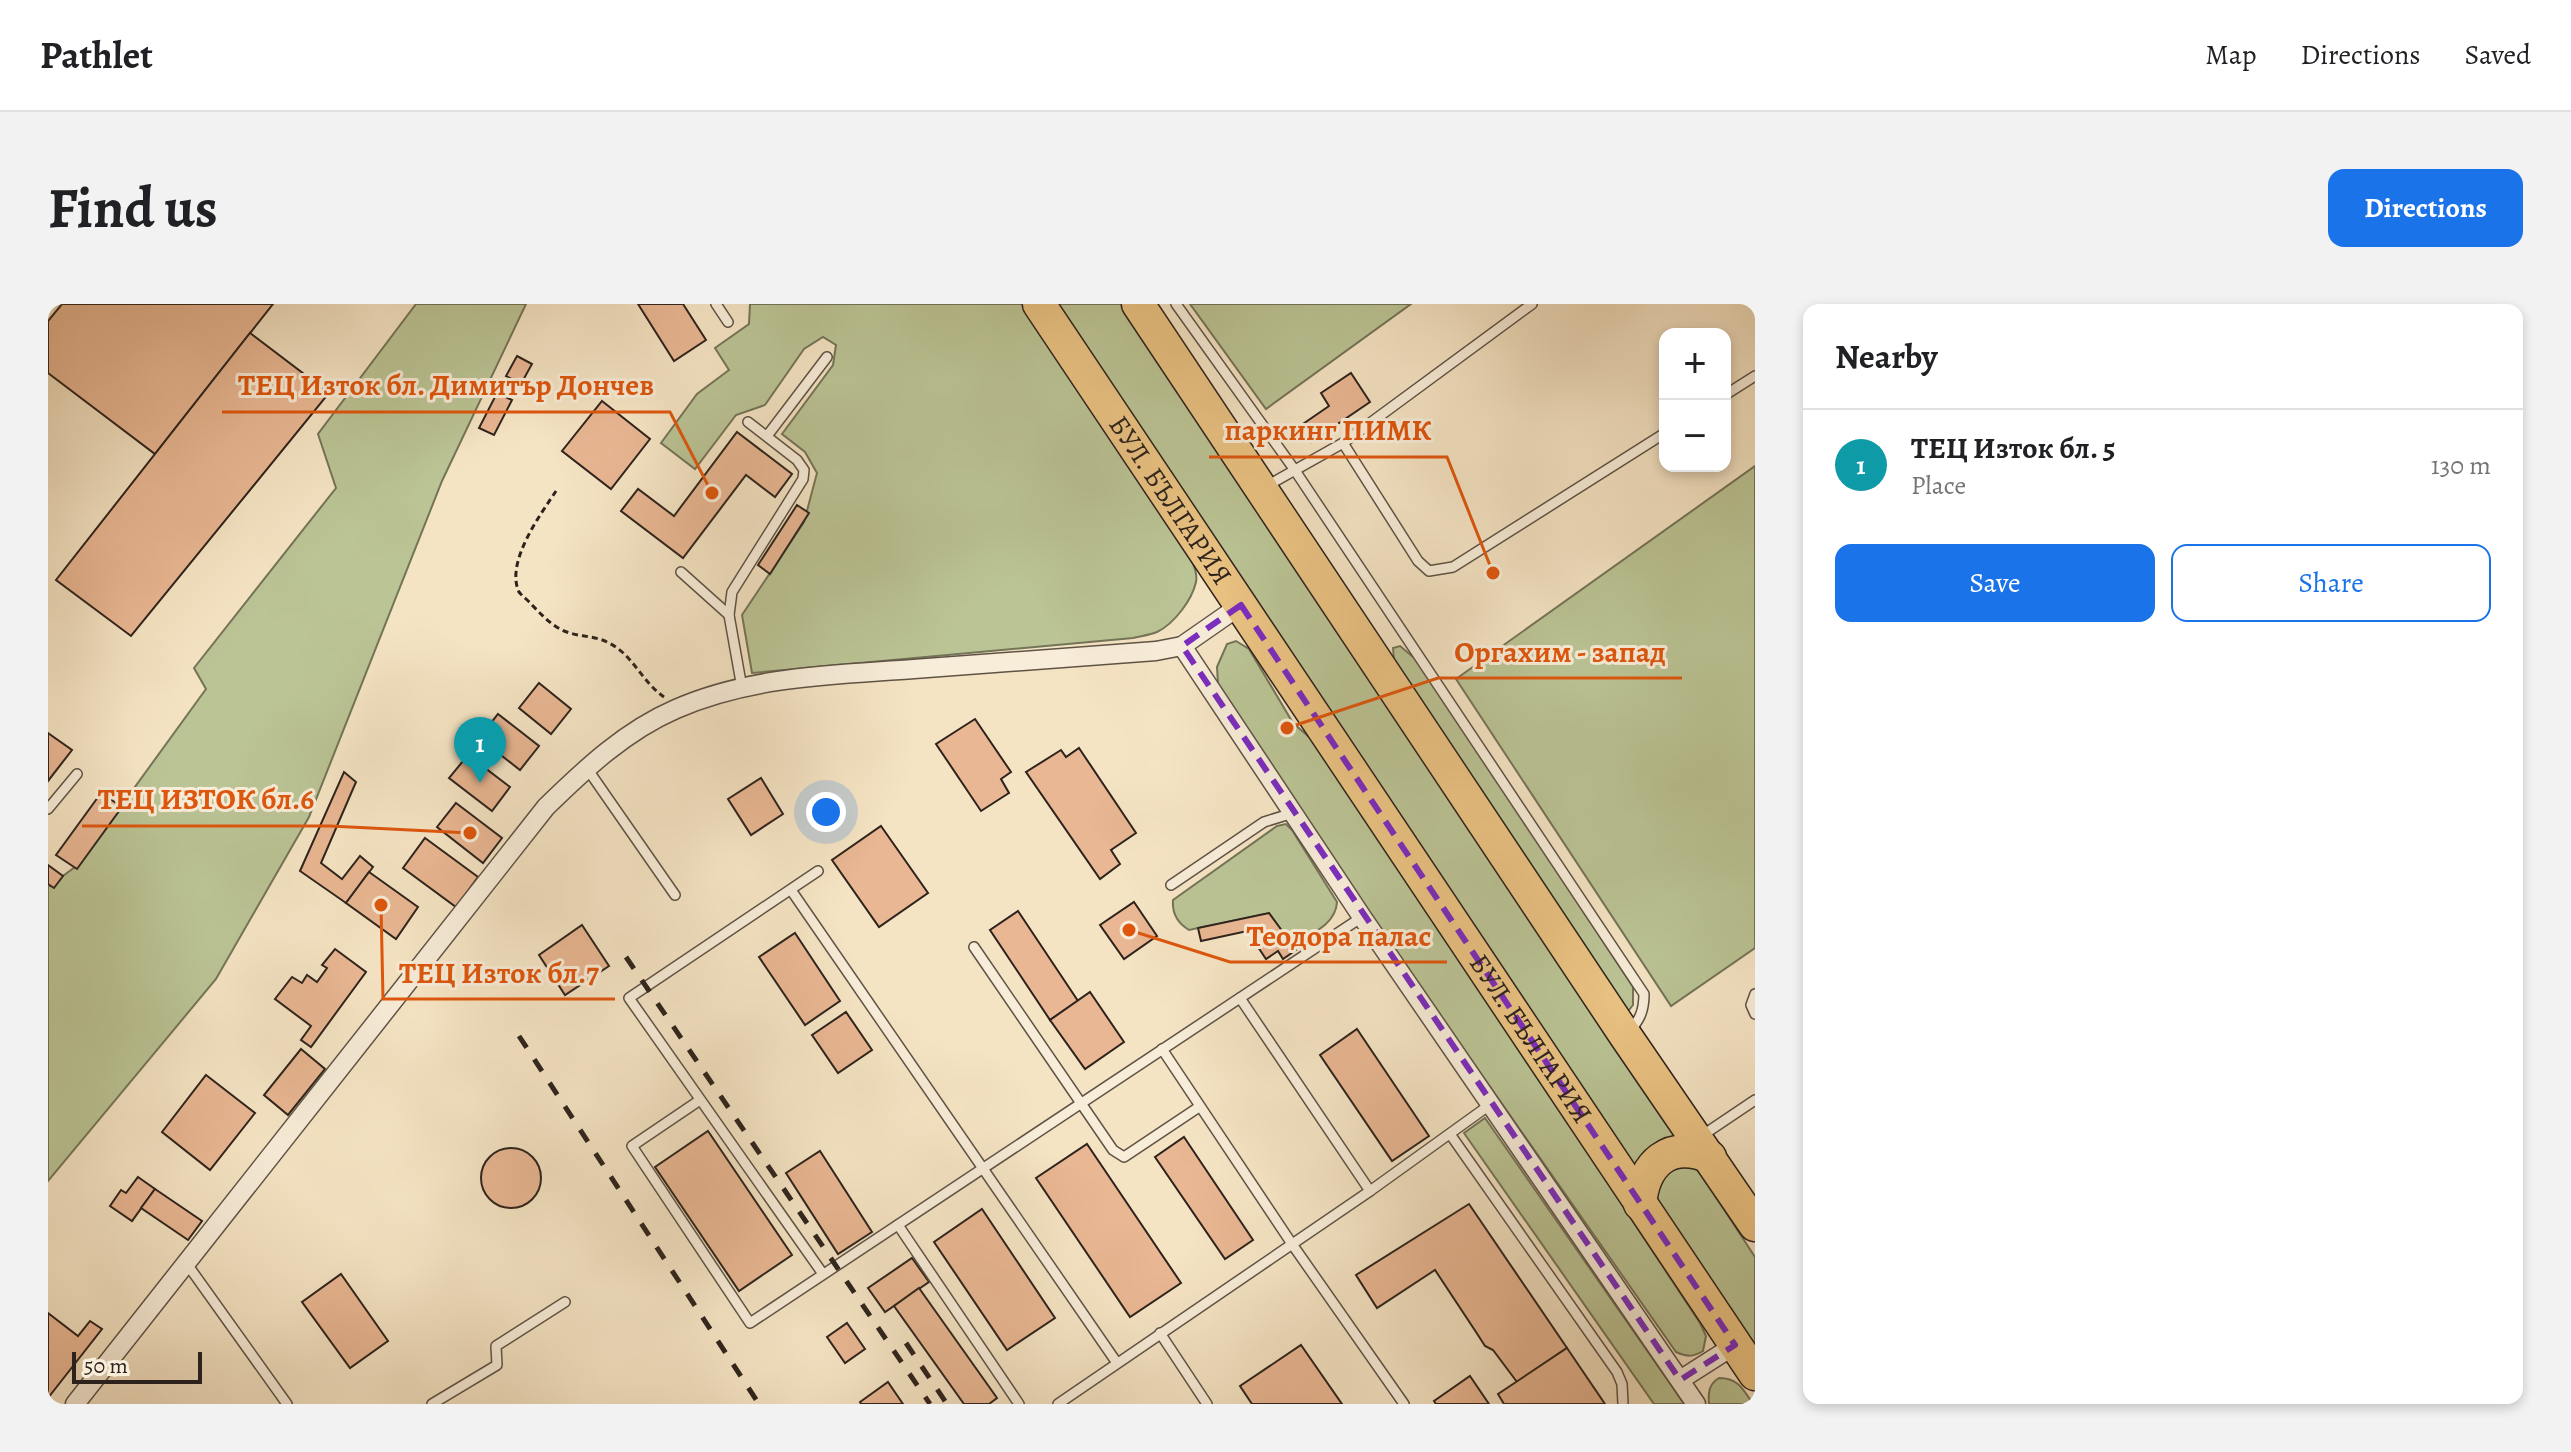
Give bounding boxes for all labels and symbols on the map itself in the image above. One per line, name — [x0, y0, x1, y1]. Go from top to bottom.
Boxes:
callout: ТЕЦ Изток бл. Димитър Дончев — [222, 358, 670, 412]
text: ТЕЦ Изток бл. Димитър Дончев — [238, 365, 654, 405]
callout: паркинг ПИМК — [1209, 403, 1447, 457]
street label: БУЛ. БЪЛГАРИЯ — [1100, 408, 1241, 592]
text: паркинг ПИМК — [1225, 410, 1431, 450]
callout: Оргахим - запад — [1438, 624, 1682, 678]
text: Оргахим - запад — [1454, 632, 1666, 672]
pin: 1 — [454, 717, 506, 783]
callout: ТЕЦ ИЗТОК бл.6 — [82, 772, 330, 826]
text: ТЕЦ ИЗТОК бл.6 — [98, 779, 314, 819]
your location — [806, 792, 846, 832]
callout: Теодора палас — [1230, 908, 1447, 962]
text: Теодора палас — [1247, 916, 1431, 956]
callout: ТЕЦ Изток бл.7 — [383, 945, 615, 999]
street label: БУЛ. БЪЛГАРИЯ — [1460, 946, 1601, 1131]
text: ТЕЦ Изток бл.7 — [399, 953, 599, 993]
scale bar — [72, 1348, 202, 1384]

